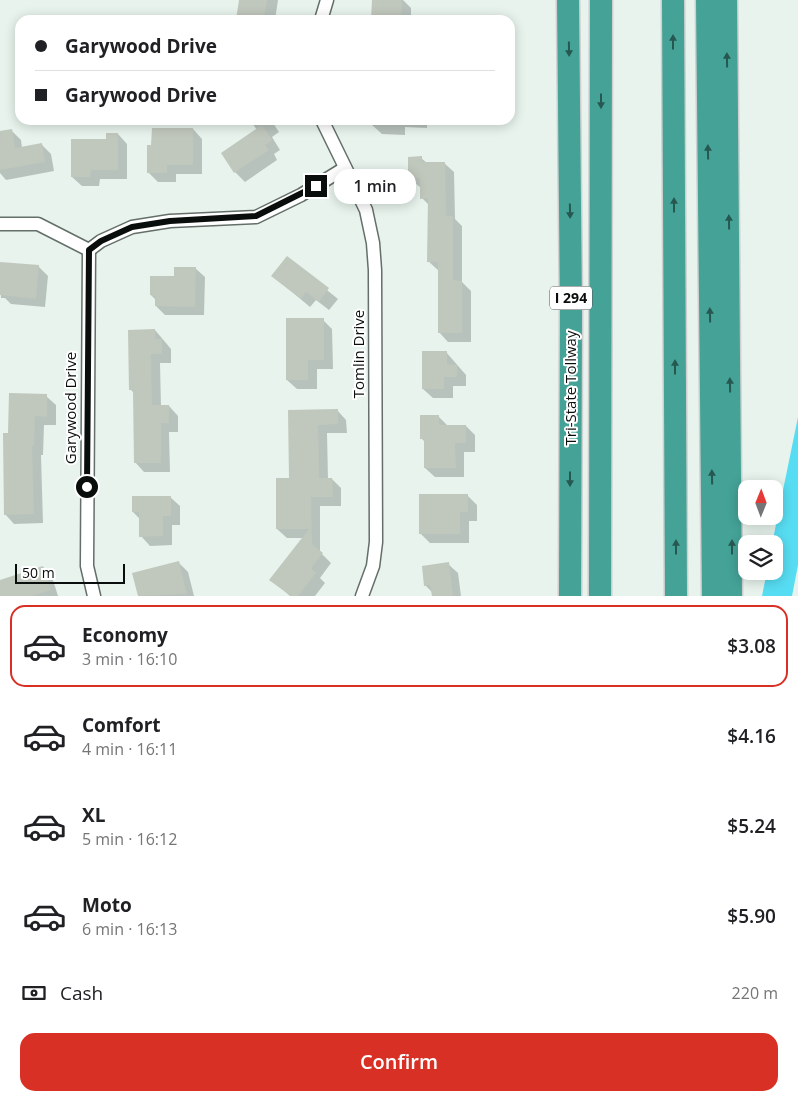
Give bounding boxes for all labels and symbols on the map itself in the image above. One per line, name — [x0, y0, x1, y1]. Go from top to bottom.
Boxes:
one-way arrow — [669, 34, 677, 50]
one-way arrow — [565, 41, 573, 57]
one-way arrow — [723, 52, 731, 68]
one-way arrow — [597, 93, 605, 109]
one-way arrow — [704, 144, 712, 160]
callout: 1 min — [334, 168, 416, 204]
route end — [305, 175, 327, 197]
one-way arrow — [670, 197, 678, 213]
one-way arrow — [566, 203, 574, 219]
one-way arrow — [724, 214, 732, 230]
road number: I 294 — [550, 286, 592, 310]
one-way arrow — [706, 307, 714, 323]
street label: Tomlin Drive — [348, 310, 368, 398]
street label: Tri-State Tollway — [560, 330, 580, 445]
street label: Garywood Drive — [60, 352, 80, 464]
one-way arrow — [671, 359, 679, 375]
one-way arrow — [726, 377, 734, 393]
one-way arrow — [707, 469, 715, 485]
one-way arrow — [566, 471, 574, 487]
route start — [76, 476, 98, 498]
north arrow — [738, 480, 782, 525]
one-way arrow — [671, 539, 679, 555]
one-way arrow — [728, 539, 736, 555]
scale bar — [15, 561, 125, 584]

